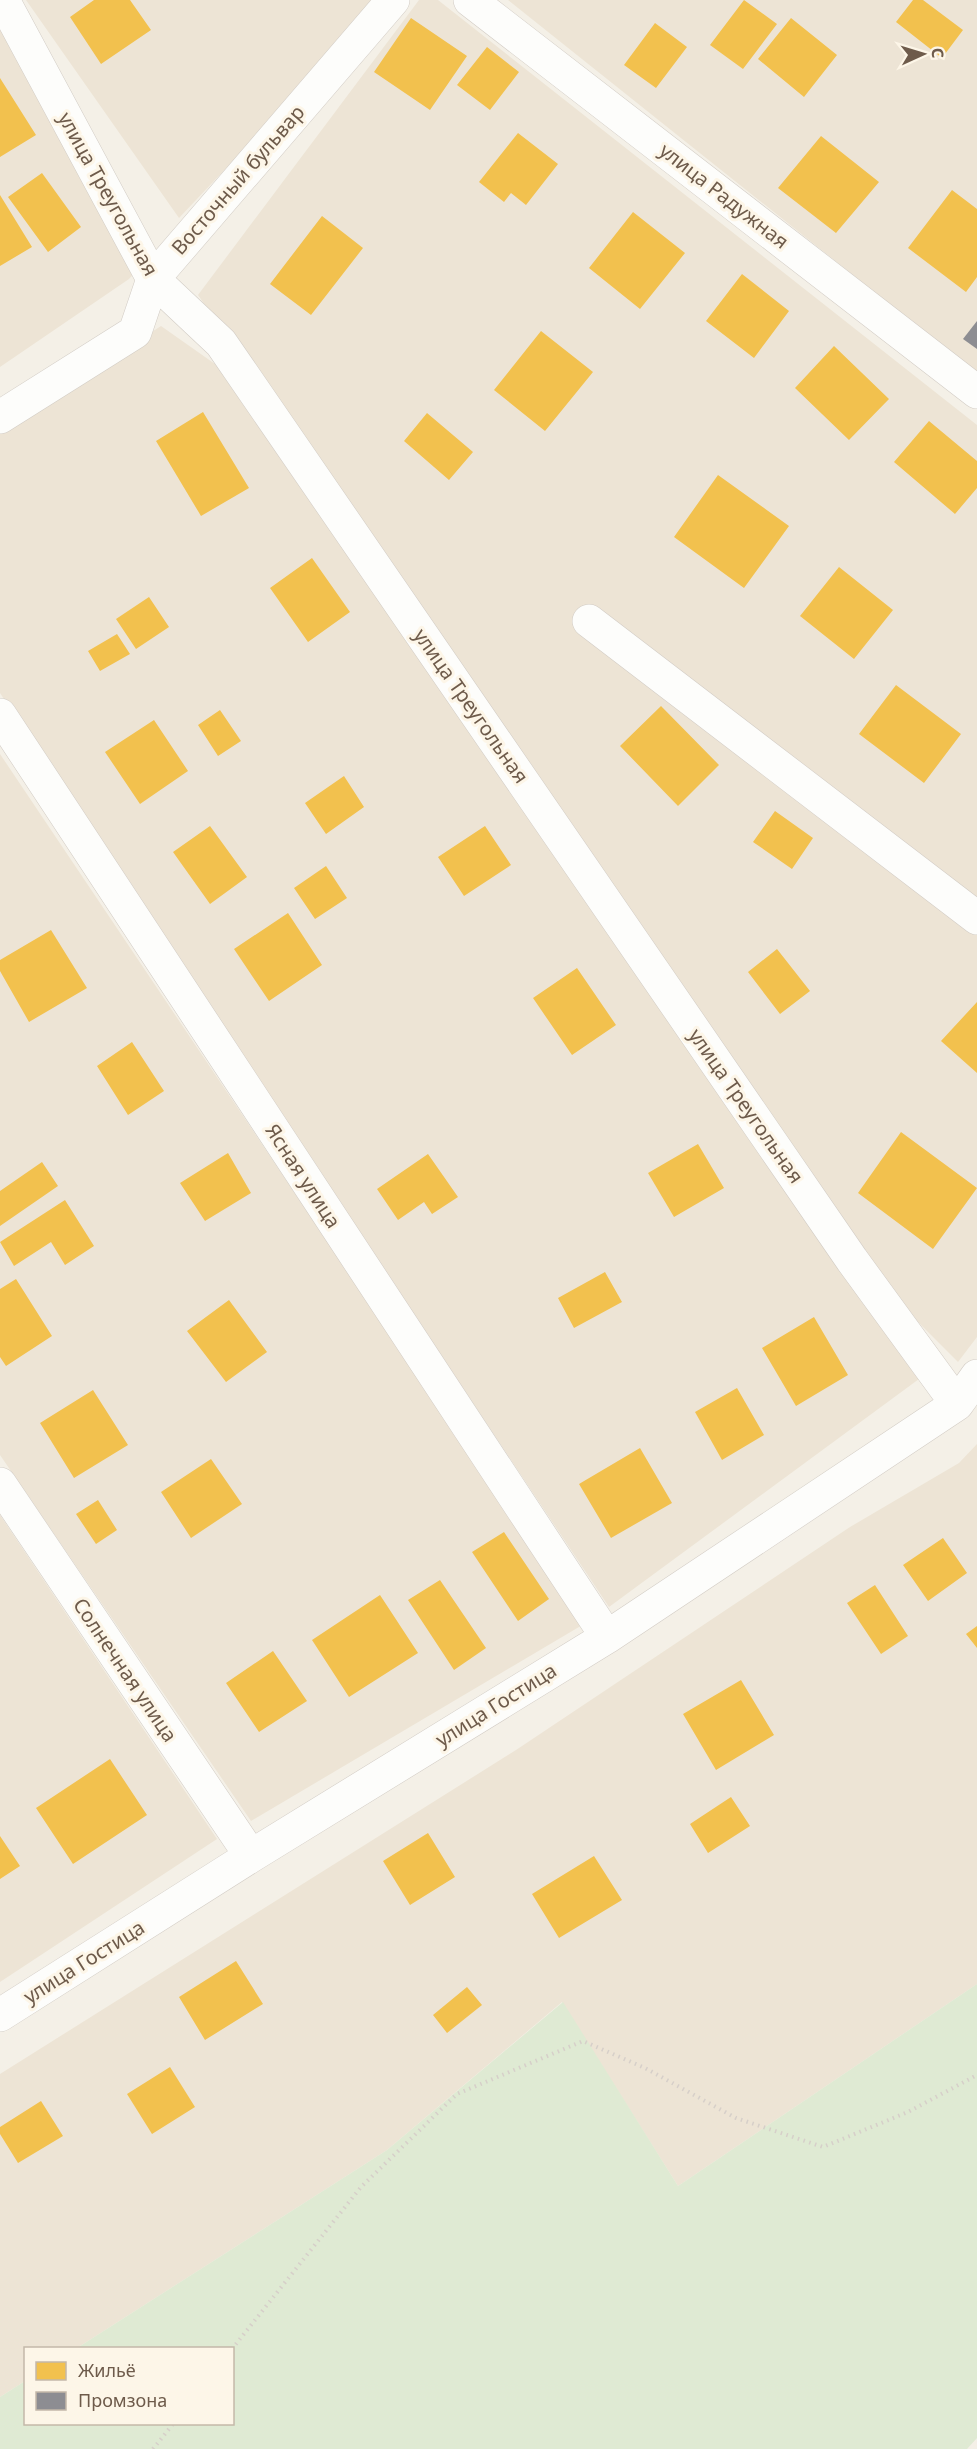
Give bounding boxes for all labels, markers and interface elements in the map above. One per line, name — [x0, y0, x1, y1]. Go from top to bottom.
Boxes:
north arrow — [893, 24, 953, 84]
text: С — [927, 47, 949, 59]
street label: Восточный бульвар — [165, 99, 310, 260]
street label: улица Треугольная — [52, 107, 165, 280]
street label: улица Радужная — [654, 137, 795, 255]
street label: улица Треугольная — [408, 623, 535, 788]
street label: улица Треугольная — [683, 1023, 810, 1188]
street label: Ясная улица — [260, 1118, 347, 1233]
street label: Солнечная улица — [67, 1592, 184, 1747]
street label: улица Гостица — [430, 1657, 561, 1753]
street label: улица Гостица — [18, 1914, 149, 2010]
legend — [24, 2347, 234, 2425]
text: Жильё — [78, 2358, 136, 2382]
text: Промзона — [78, 2388, 167, 2412]

